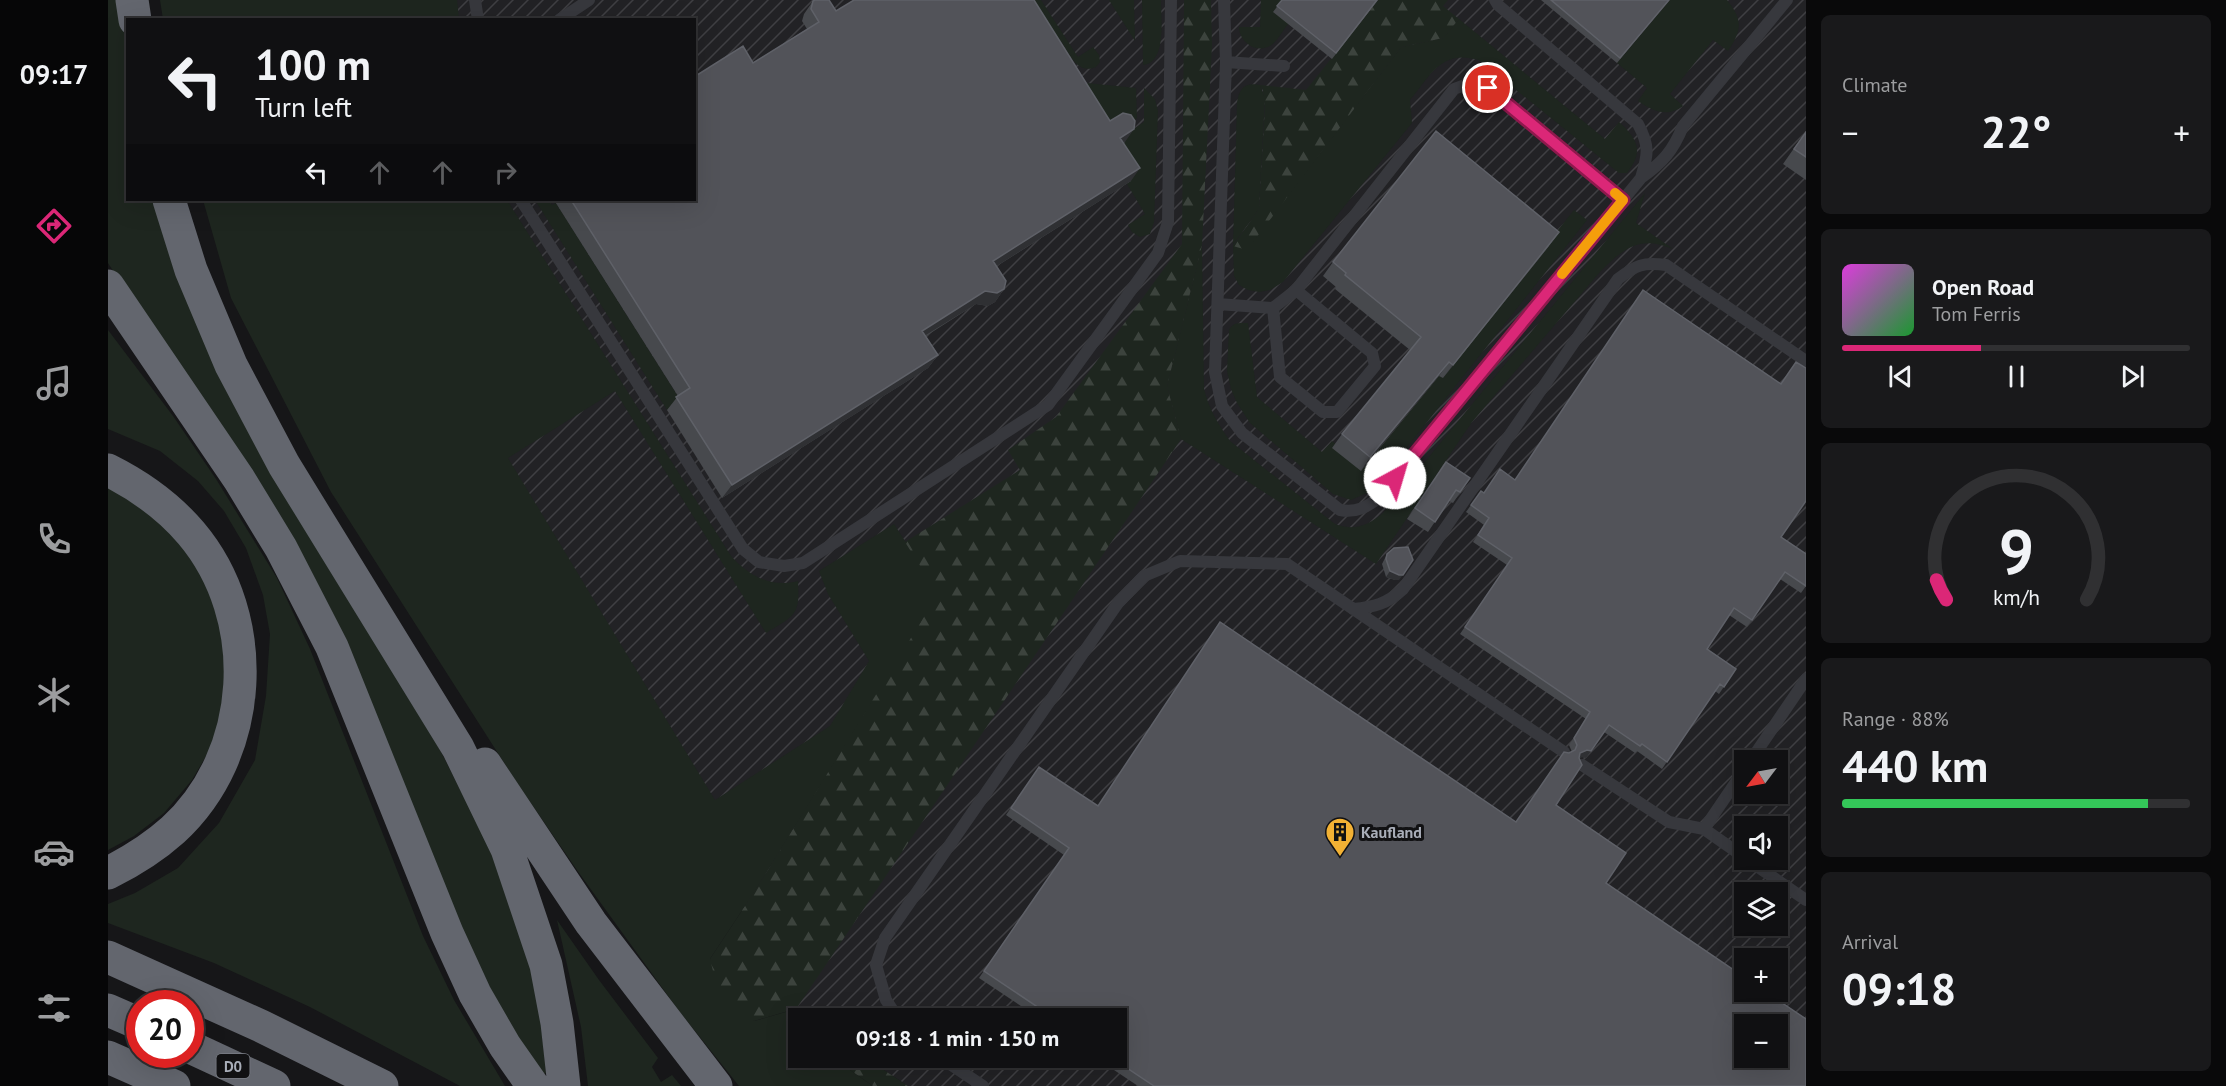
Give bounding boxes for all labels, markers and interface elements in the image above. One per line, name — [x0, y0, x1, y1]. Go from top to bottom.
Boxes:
text: 100 m — [255, 37, 371, 92]
icon: left — [156, 42, 234, 120]
text: 09:17 — [20, 57, 88, 91]
pin — [1462, 62, 1513, 113]
icon: arrive — [1471, 71, 1504, 104]
text: Climate — [1842, 72, 1908, 98]
text: Turn left — [255, 90, 352, 124]
text: 22° — [1981, 102, 2051, 160]
text: − — [1842, 111, 1859, 154]
text: + — [2173, 111, 2190, 154]
icon: left — [300, 156, 333, 189]
icon: ahead — [363, 156, 396, 189]
icon: ahead — [426, 156, 459, 189]
icon: right — [489, 156, 522, 189]
icon: directions — [33, 205, 75, 247]
text: Open Road — [1932, 273, 2034, 301]
text: Tom Ferris — [1932, 301, 2021, 327]
icon: previous — [1884, 360, 1917, 393]
icon: pause — [2000, 360, 2033, 393]
icon: next — [2116, 360, 2149, 393]
icon: music — [33, 362, 75, 404]
position arrow — [1363, 446, 1427, 510]
text: 9 — [1998, 510, 2034, 591]
icon: phone — [33, 518, 75, 560]
text: km/h — [1992, 583, 2039, 611]
icon: climate — [33, 674, 75, 716]
text: Range · 88% — [1842, 706, 1949, 732]
text: 440 km — [1842, 736, 1988, 794]
north arrow — [1734, 750, 1788, 804]
map controls — [1734, 750, 1788, 1068]
building icon: Kaufland — [1324, 816, 1356, 858]
button: sound — [1734, 816, 1788, 870]
place label: Kaufland — [1361, 822, 1422, 842]
icon: car — [33, 831, 75, 873]
button: layers — [1734, 882, 1788, 936]
text: Arrival — [1842, 929, 1898, 955]
button: + — [1734, 948, 1788, 1002]
text: 09:18 — [1842, 959, 1956, 1017]
icon: filters — [33, 987, 75, 1029]
speed limit sign: 20 — [126, 990, 204, 1068]
button: − — [1734, 1014, 1788, 1068]
text: 09:18 · 1 min · 150 m — [856, 1024, 1059, 1052]
road number: D0 — [216, 1054, 250, 1078]

